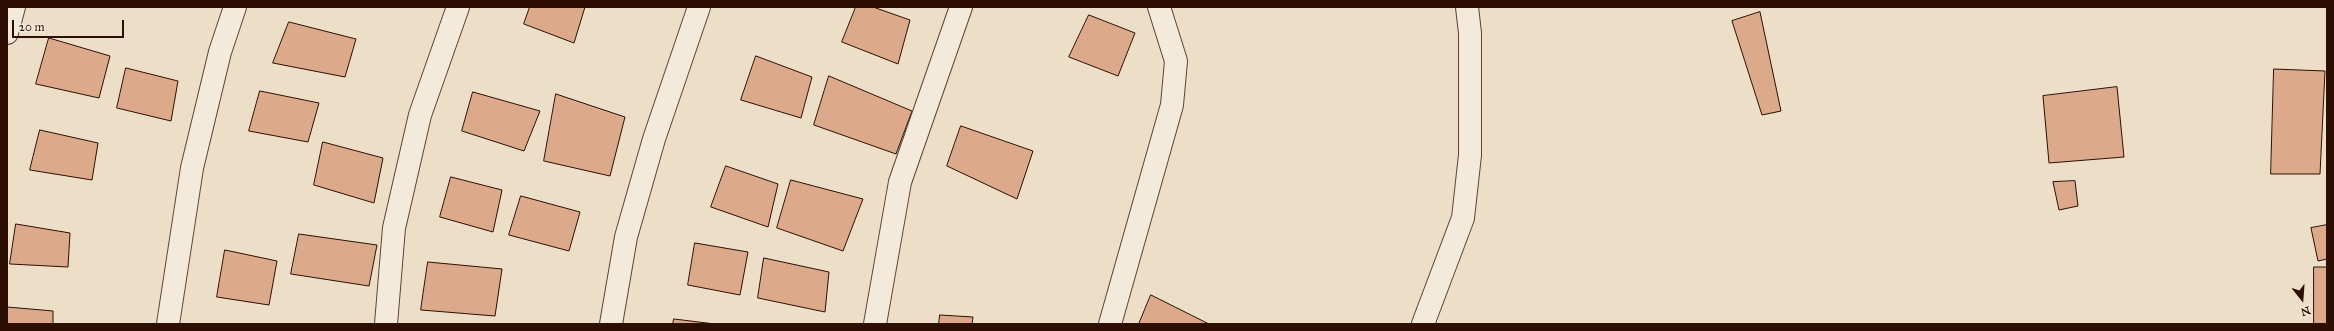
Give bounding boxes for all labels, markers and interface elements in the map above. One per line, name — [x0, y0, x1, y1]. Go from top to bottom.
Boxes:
scale bar — [14, 12, 126, 38]
text: 20 m — [19, 20, 45, 34]
north arrow — [2282, 279, 2322, 319]
text: N — [2299, 303, 2312, 319]

